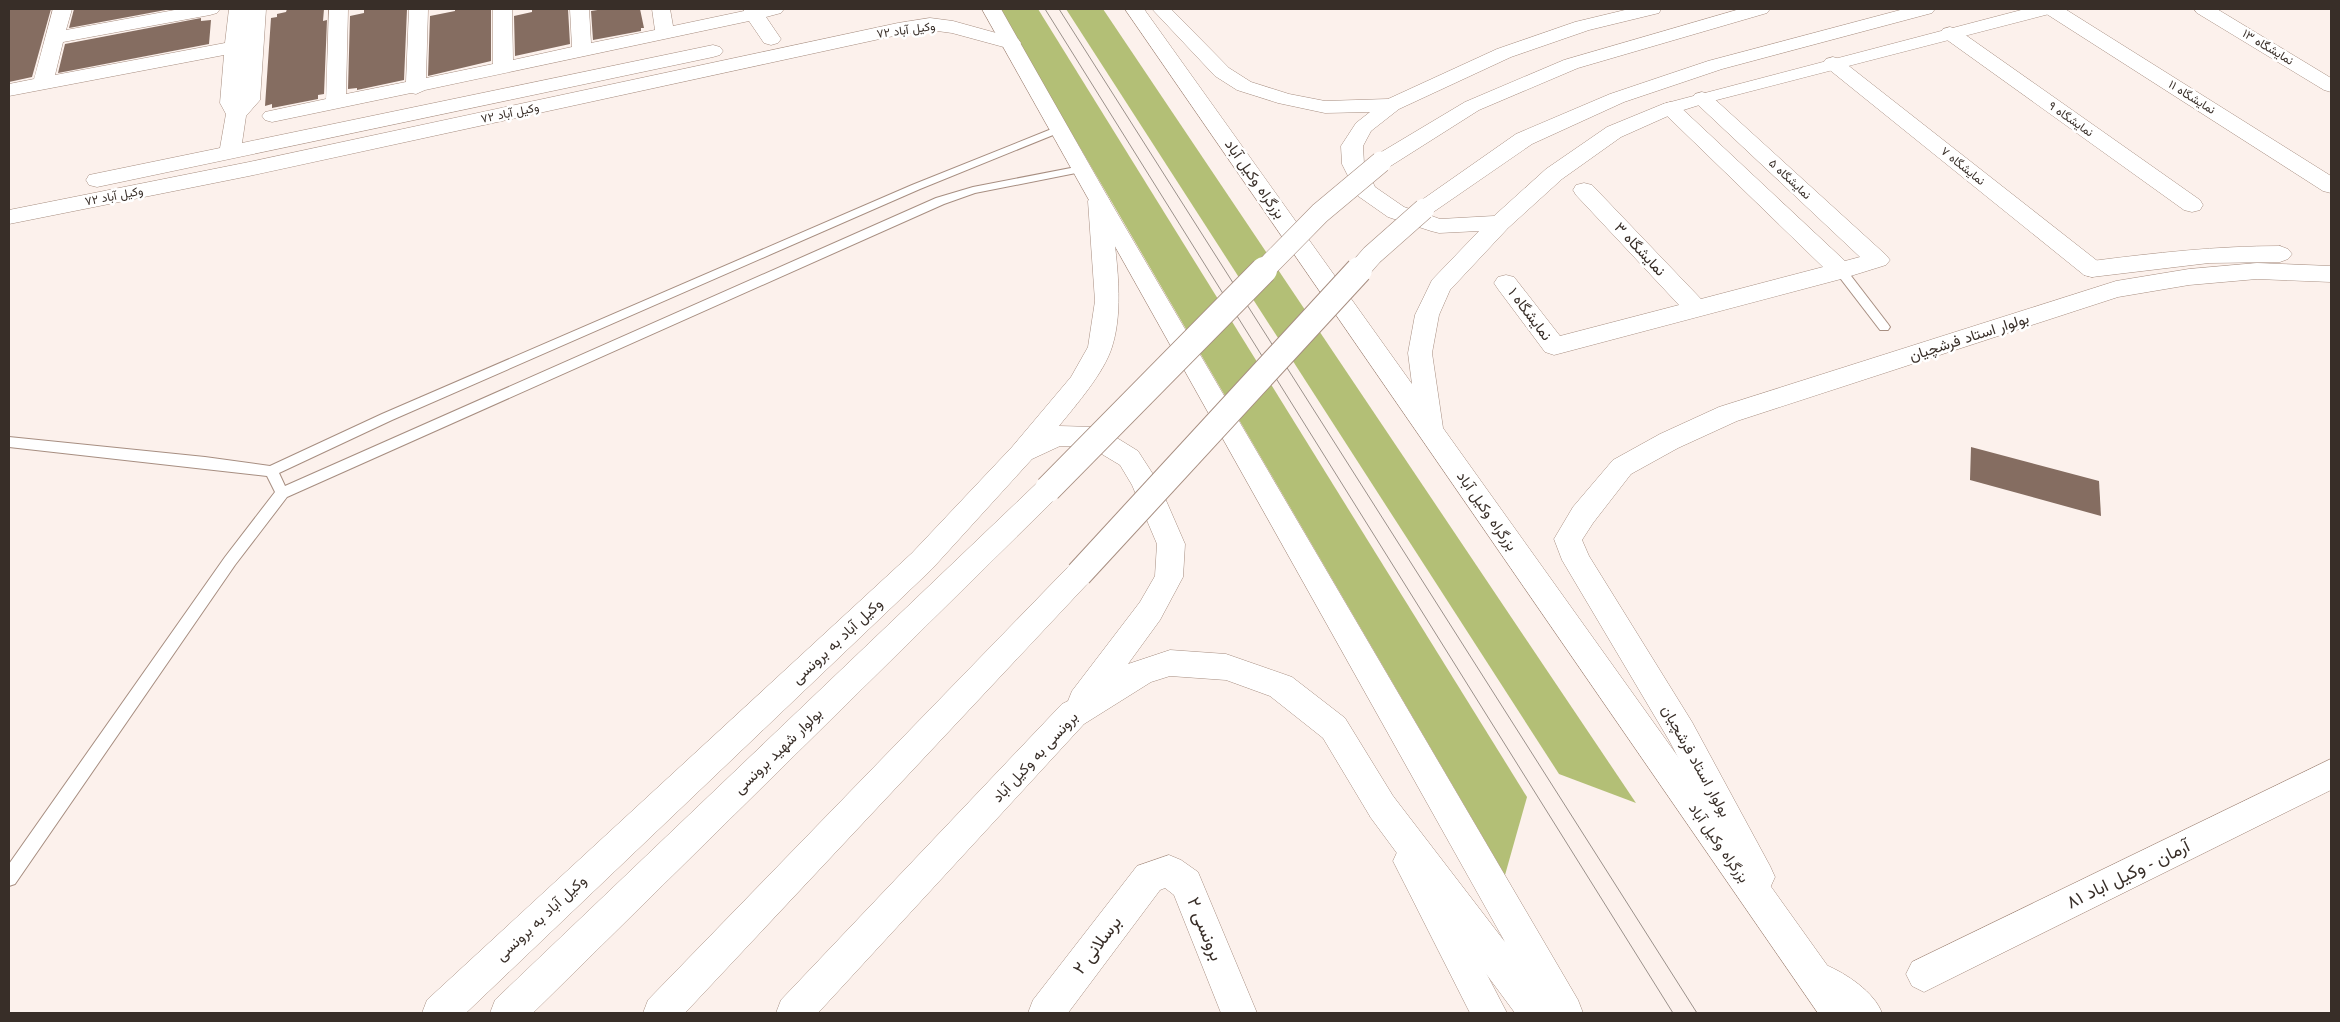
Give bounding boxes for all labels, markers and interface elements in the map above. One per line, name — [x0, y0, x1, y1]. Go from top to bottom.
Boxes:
street label: ۷۲ وکیل آباد — [875, 17, 937, 43]
street label: نمایشگاه ۱۳ — [2239, 25, 2297, 69]
street label: نمایشگاه ۱۱ — [2165, 75, 2219, 119]
street label: نمایشگاه ۹ — [2045, 97, 2097, 141]
street label: ۷۲ وکیل آباد — [479, 98, 541, 128]
street label: بزرگراه وکیل آباد — [1219, 135, 1291, 223]
street label: نمایشگاه ۷ — [1937, 142, 1989, 190]
street label: نمایشگاه ۵ — [1765, 154, 1815, 204]
street label: ۷۲ وکیل آباد — [83, 182, 145, 210]
street label: نمایشگاه ۳ — [1609, 217, 1671, 281]
street label: نمایشگاه ۱ — [1503, 283, 1557, 345]
street label: بولوار استاد فرشچیان — [1906, 307, 2032, 367]
street label: بزرگراه وکیل آباد — [1451, 467, 1523, 555]
street label: وکیل آباد به برونسی — [787, 593, 887, 689]
street label: بولوار استاد فرشچیان — [1656, 701, 1736, 821]
street label: بولوار شهید برونسی — [729, 703, 827, 799]
street label: برونسی به وکیل آباد — [987, 707, 1083, 807]
street label: بزرگراه وکیل آباد — [1683, 799, 1755, 887]
street label: آرمان - وکیل اباد ۸۱ — [2062, 832, 2196, 915]
street label: وکیل آباد به برونسی — [491, 870, 591, 966]
street label: برونسی ۲ — [1180, 893, 1230, 965]
street label: برسلانی ۲ — [1066, 910, 1128, 980]

